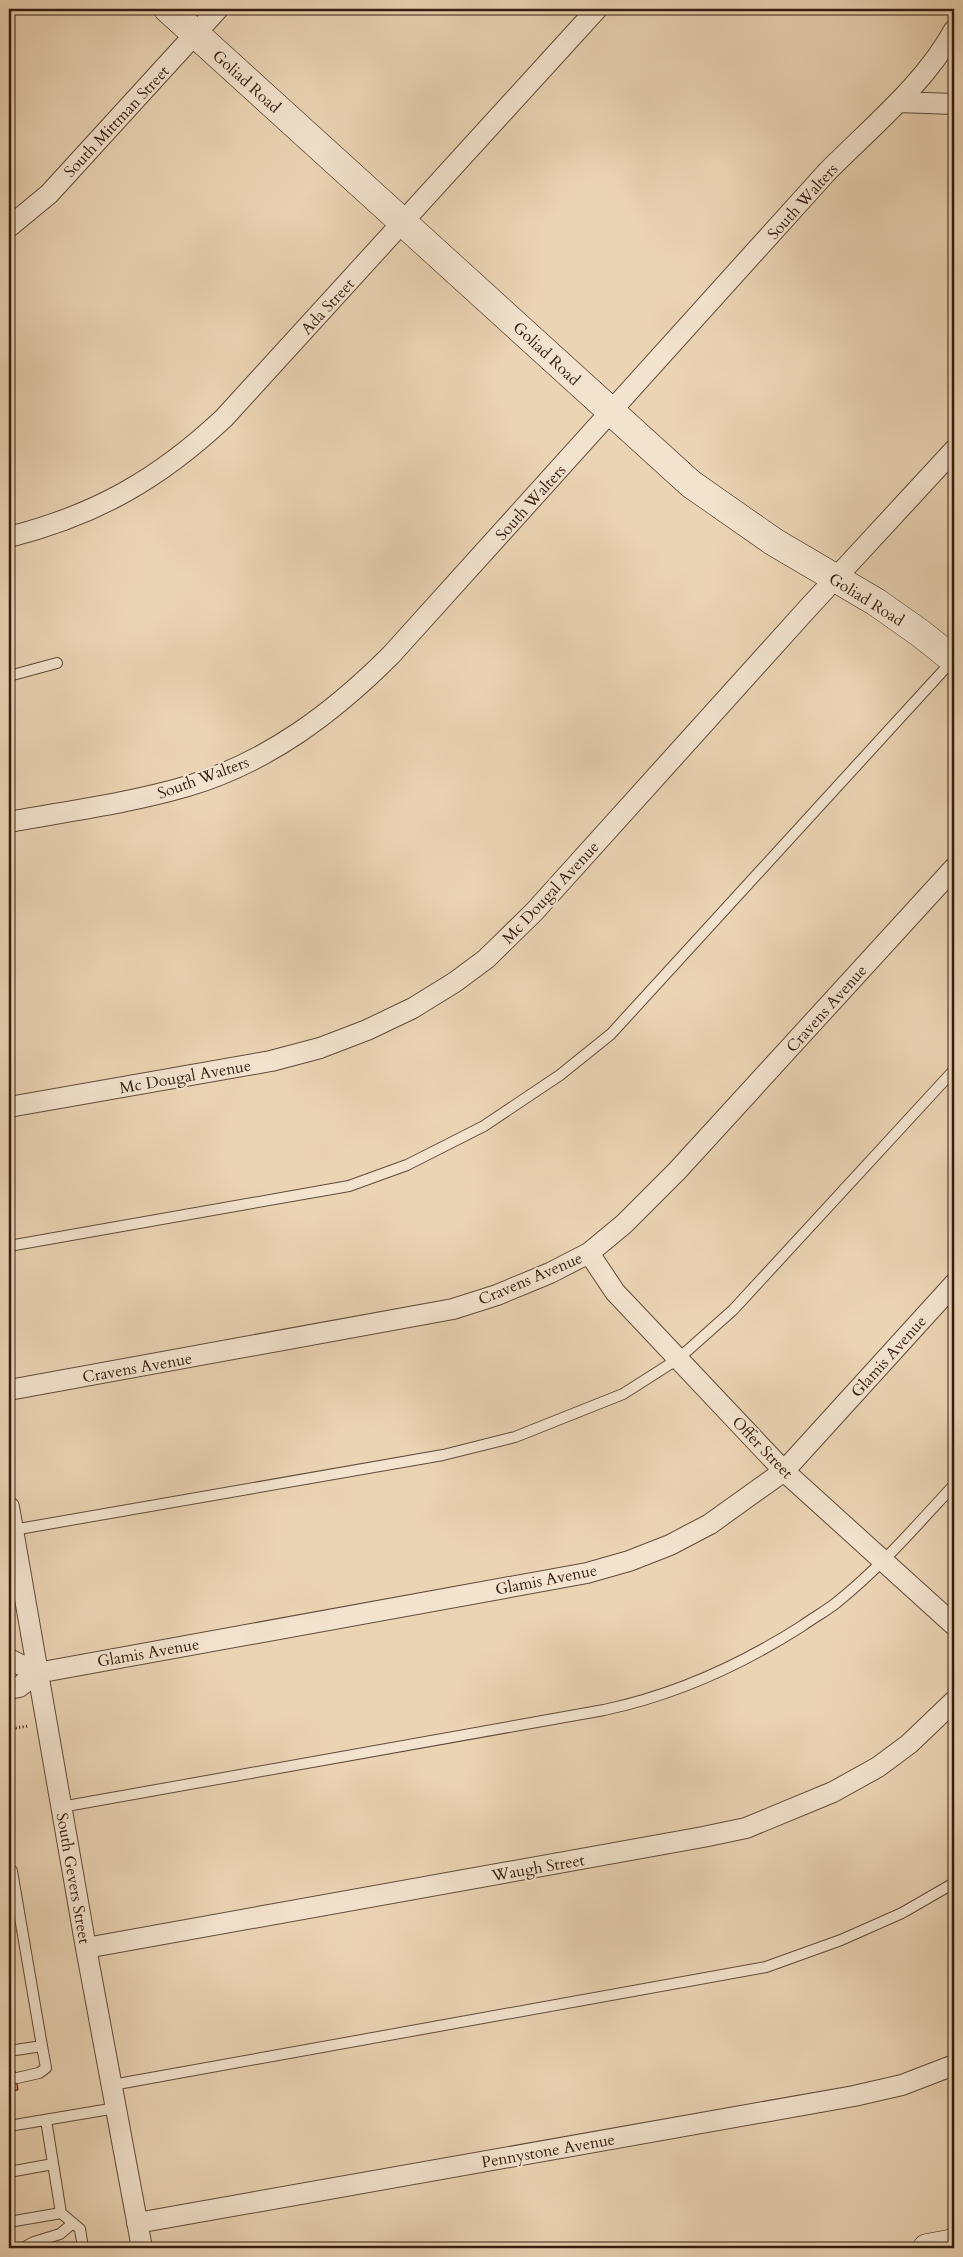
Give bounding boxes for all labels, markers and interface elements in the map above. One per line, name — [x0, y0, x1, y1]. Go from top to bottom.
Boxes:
street label: Goliad Road — [207, 45, 286, 119]
street label: South Mittman Street — [59, 61, 174, 182]
street label: South Walters — [763, 159, 843, 245]
street label: Ada Street — [296, 274, 360, 340]
street label: Goliad Road — [508, 317, 585, 391]
street label: South Walters — [491, 460, 571, 546]
street label: Goliad Road — [825, 568, 909, 632]
street label: South Walters — [155, 751, 252, 805]
street label: Mc Dougal Avenue — [497, 836, 604, 949]
street label: Cravens Avenue — [781, 960, 872, 1057]
street label: Mc Dougal Avenue — [118, 1055, 253, 1099]
street label: Cravens Avenue — [475, 1247, 586, 1311]
street label: Glamis Avenue — [846, 1311, 931, 1402]
street label: Cravens Avenue — [81, 1348, 194, 1388]
street label: Offer Street — [727, 1412, 798, 1484]
street label: Glamis Avenue — [493, 1559, 599, 1601]
street label: Glamis Avenue — [95, 1633, 201, 1673]
street label: South Gevers Street — [51, 1811, 95, 1945]
street label: Waugh Street — [489, 1849, 586, 1887]
street label: Pennystone Avenue — [480, 2128, 617, 2174]

